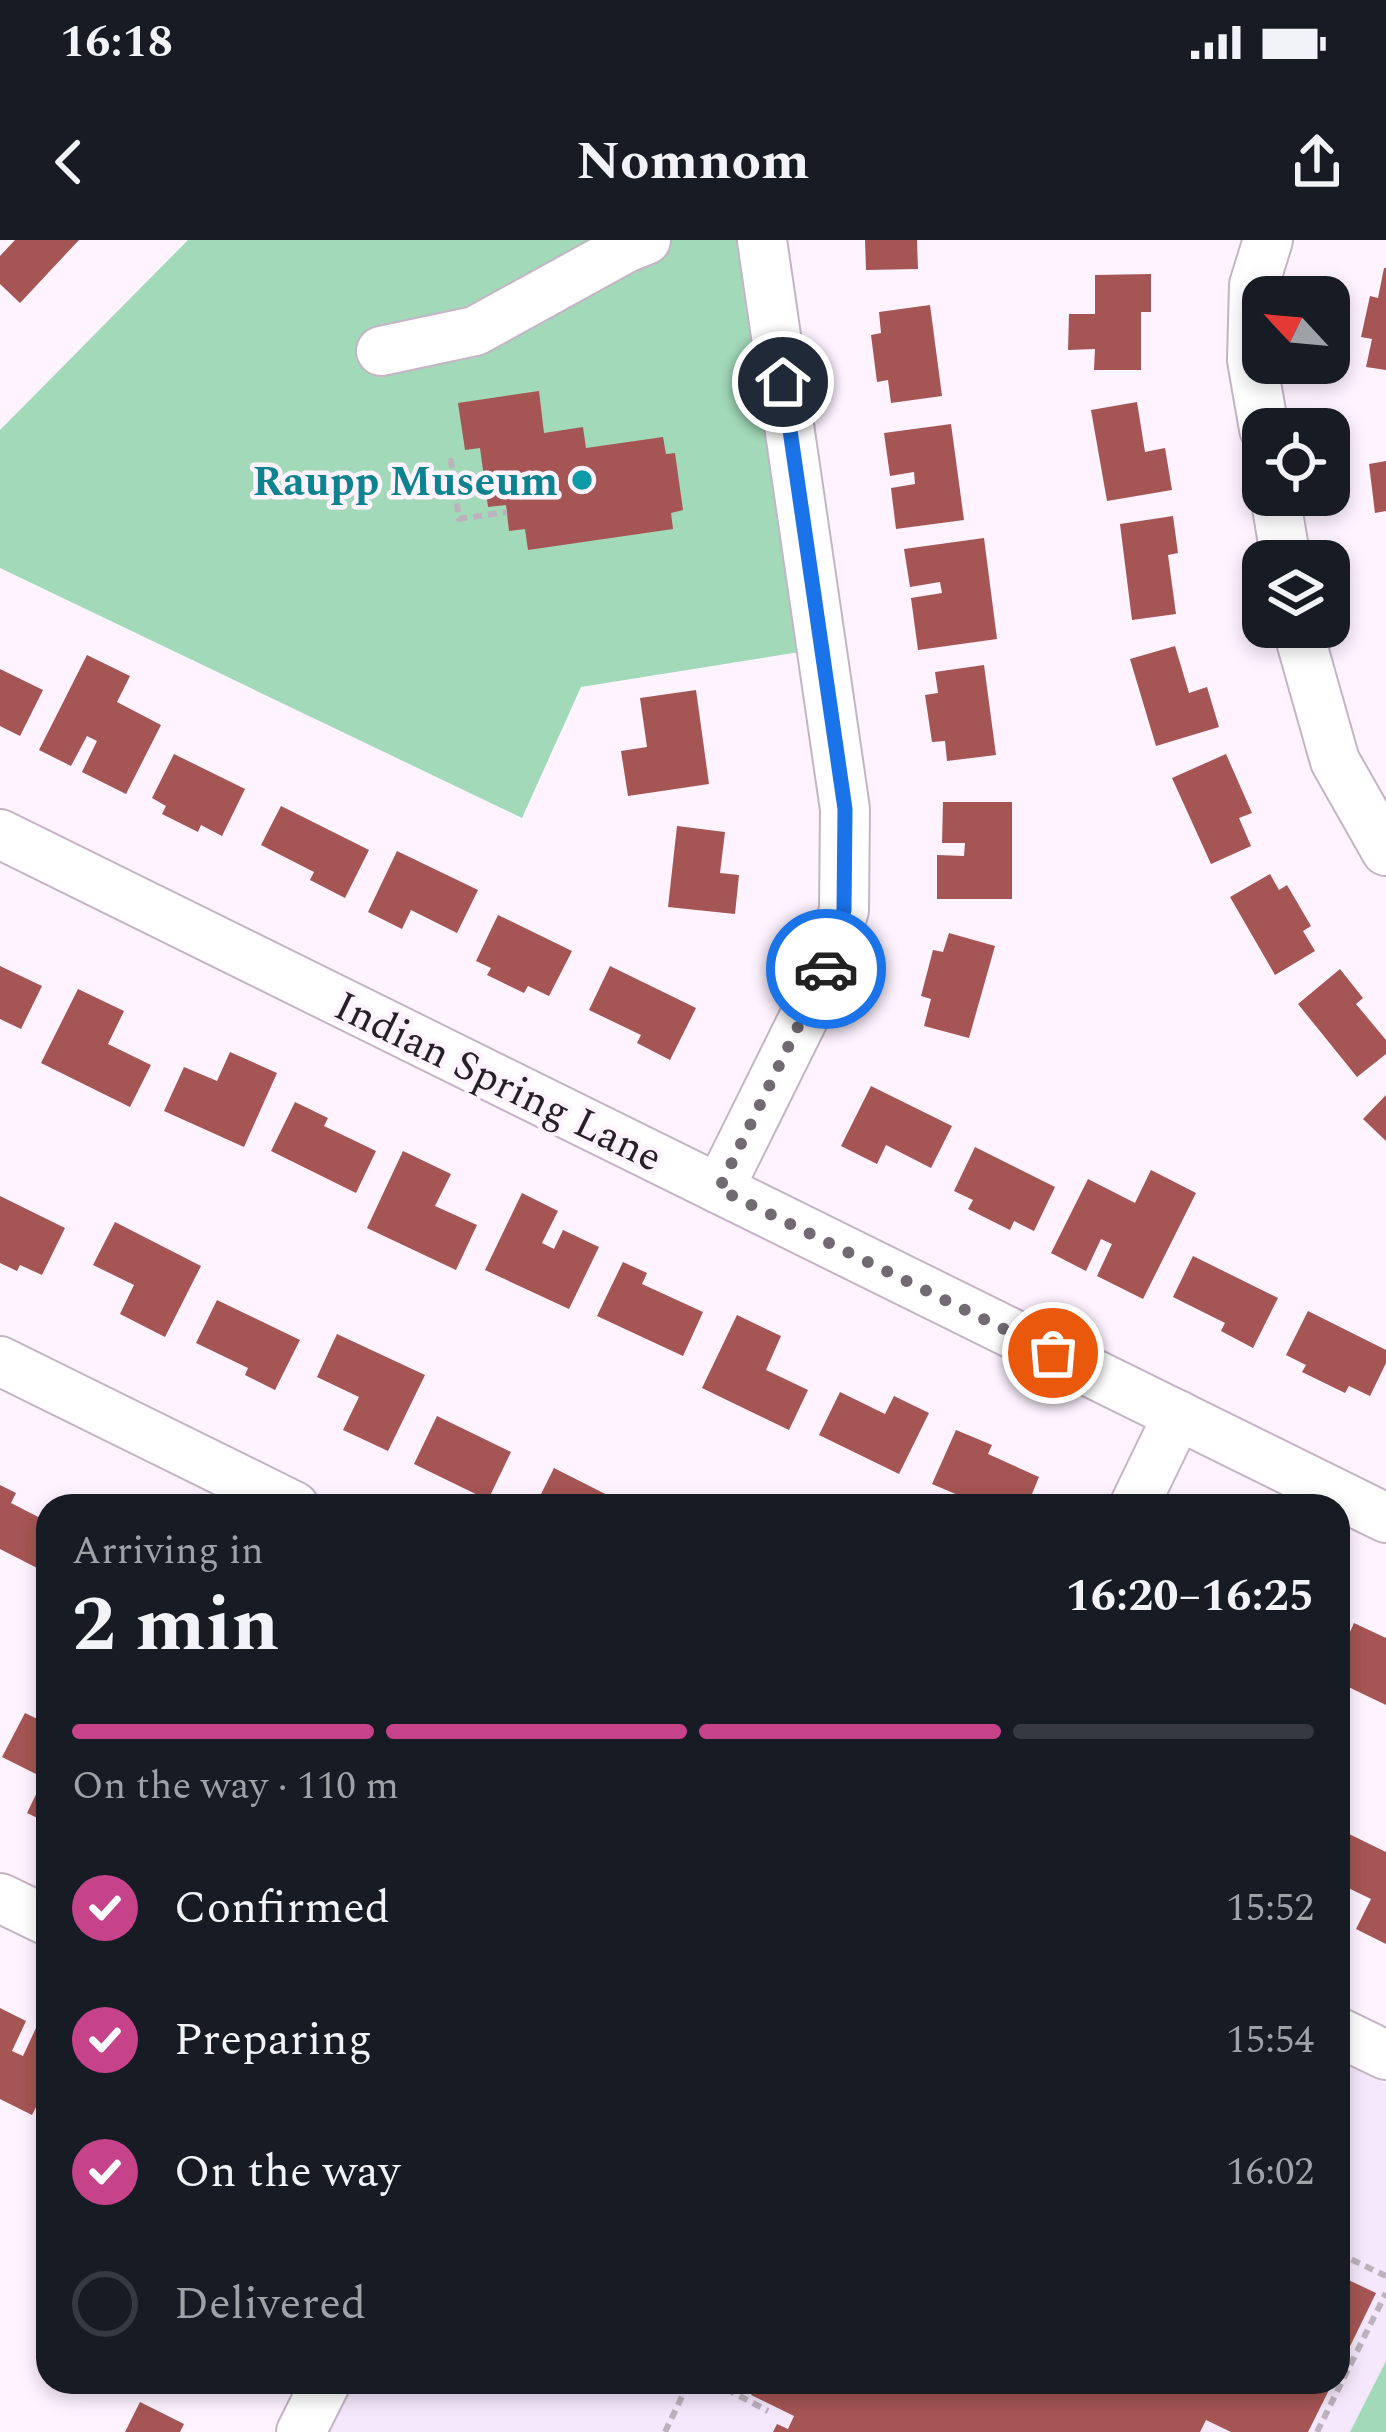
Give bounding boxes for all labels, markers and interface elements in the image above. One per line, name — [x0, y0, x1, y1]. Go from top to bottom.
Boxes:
text: 16:18 — [60, 8, 173, 77]
text: Nomnom — [576, 121, 810, 203]
icon: back — [36, 129, 102, 195]
icon: share — [1284, 129, 1350, 195]
north arrow — [1242, 276, 1350, 384]
map controls — [1242, 276, 1350, 648]
pin — [732, 331, 834, 433]
icon: home — [750, 349, 816, 415]
button: locate — [1242, 408, 1350, 516]
place label: Raupp Museum — [253, 451, 558, 514]
marker: Raupp Museum — [569, 467, 595, 493]
button: layers — [1242, 540, 1350, 648]
courier — [766, 909, 886, 1029]
icon: car — [793, 936, 859, 1002]
street label: Indian Spring Lane — [323, 975, 673, 1189]
pin — [1002, 1302, 1104, 1404]
icon: bag — [1020, 1320, 1086, 1386]
text: Arriving in — [72, 1522, 264, 1581]
text: 16:20–16:25 — [1065, 1562, 1314, 1631]
text: 2 min — [72, 1566, 280, 1685]
text: On the way · 110 m — [72, 1757, 399, 1816]
text: Confirmed — [174, 1874, 390, 1943]
icon: check — [72, 1875, 138, 1941]
text: 15:52 — [1226, 1879, 1314, 1938]
text: Preparing — [174, 2006, 372, 2075]
icon: check — [72, 2007, 138, 2073]
text: 15:54 — [1226, 2011, 1314, 2070]
text: On the way — [174, 2138, 400, 2207]
icon: check — [72, 2139, 138, 2205]
text: 16:02 — [1226, 2143, 1314, 2202]
text: Delivered — [174, 2270, 366, 2339]

